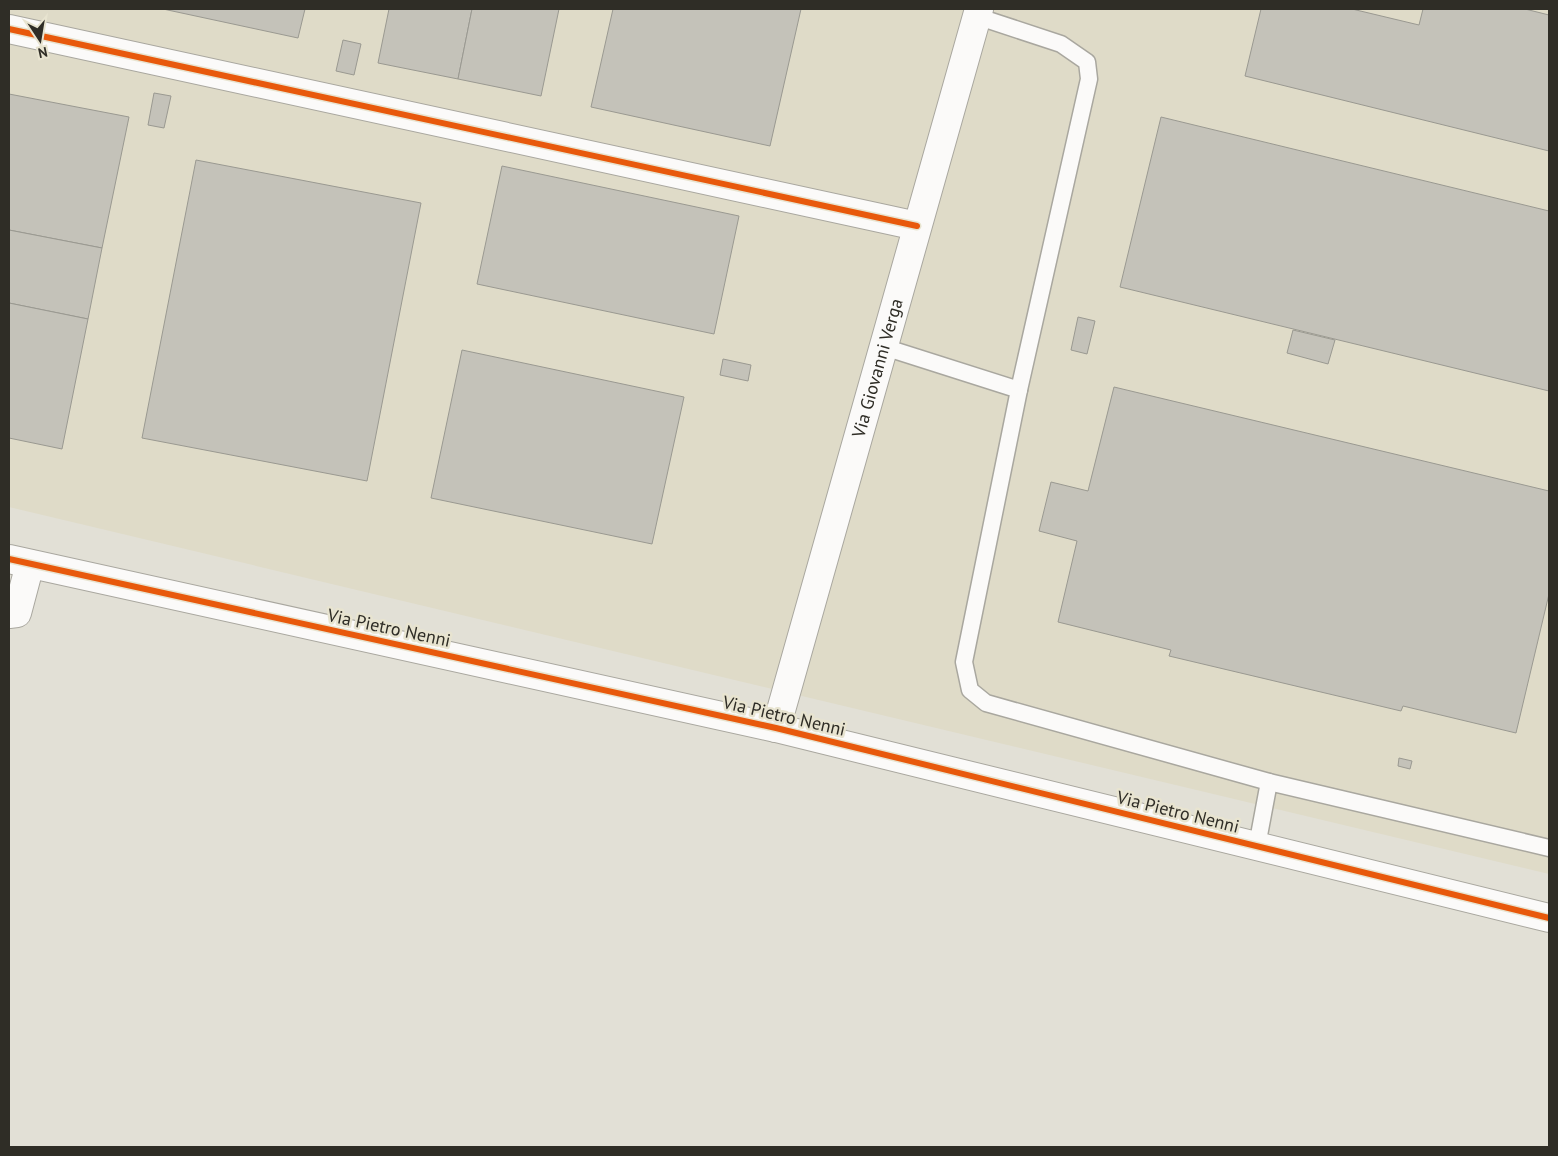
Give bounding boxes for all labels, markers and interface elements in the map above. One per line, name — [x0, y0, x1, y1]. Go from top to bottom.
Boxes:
north arrow — [15, 15, 65, 65]
text: N — [36, 43, 49, 62]
street label: Via Giovanni Verga — [846, 296, 908, 441]
street label: Via Pietro Nenni — [324, 603, 453, 652]
street label: Via Pietro Nenni — [720, 690, 848, 741]
street label: Via Pietro Nenni — [1114, 785, 1242, 838]

